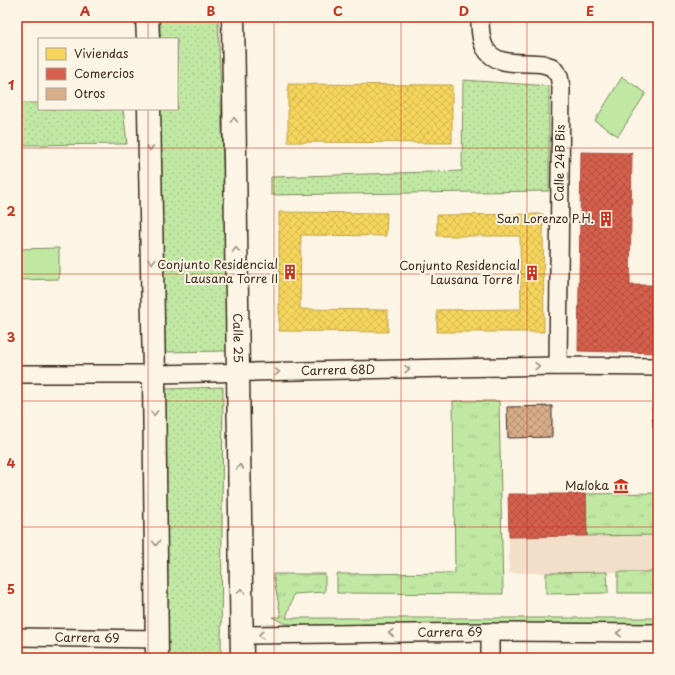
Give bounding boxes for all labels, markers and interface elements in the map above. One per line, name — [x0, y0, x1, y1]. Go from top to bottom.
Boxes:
text: A — [80, 1, 90, 20]
text: B — [207, 1, 216, 20]
text: C — [333, 1, 343, 20]
text: D — [459, 1, 469, 20]
text: E — [586, 1, 594, 20]
legend — [38, 38, 178, 110]
text: Viviendas — [74, 44, 129, 62]
text: Comercios — [74, 64, 135, 82]
text: 1 — [8, 75, 14, 94]
text: Otros — [74, 84, 106, 102]
one-way arrow — [230, 117, 239, 123]
street label: Calle 24B Bis — [549, 124, 569, 202]
one-way arrow — [146, 145, 154, 151]
text: 2 — [6, 201, 16, 220]
place label: San Lorenzo P.H. — [496, 209, 594, 227]
building icon: San Lorenzo P.H. — [597, 210, 615, 228]
one-way arrow — [232, 247, 241, 253]
place label: Conjunto Residencial Lausana Torre II — [157, 255, 278, 287]
place label: Conjunto Residencial Lausana Torre I — [399, 256, 520, 288]
one-way arrow — [148, 258, 156, 264]
building icon: Conjunto Residencial Lausana Torre II — [281, 263, 299, 281]
building icon: Conjunto Residencial Lausana Torre I — [523, 264, 541, 282]
street label: Calle 25 — [229, 313, 248, 363]
text: 3 — [7, 327, 16, 346]
street label: Carrera 68D — [301, 360, 375, 379]
one-way arrow — [534, 362, 540, 371]
one-way arrow — [404, 365, 410, 373]
one-way arrow — [274, 368, 280, 376]
one-way arrow — [150, 410, 158, 416]
text: 4 — [7, 453, 16, 472]
one-way arrow — [235, 464, 244, 470]
place label: Maloka — [565, 476, 610, 494]
museum icon: Maloka — [612, 477, 630, 495]
one-way arrow — [151, 540, 160, 546]
text: 5 — [7, 579, 15, 598]
one-way arrow — [237, 588, 245, 594]
street label: Carrera 69 — [417, 622, 483, 641]
street label: Carrera 69 — [54, 628, 120, 646]
one-way arrow — [616, 628, 622, 637]
one-way arrow — [388, 629, 394, 637]
one-way arrow — [258, 631, 264, 639]

